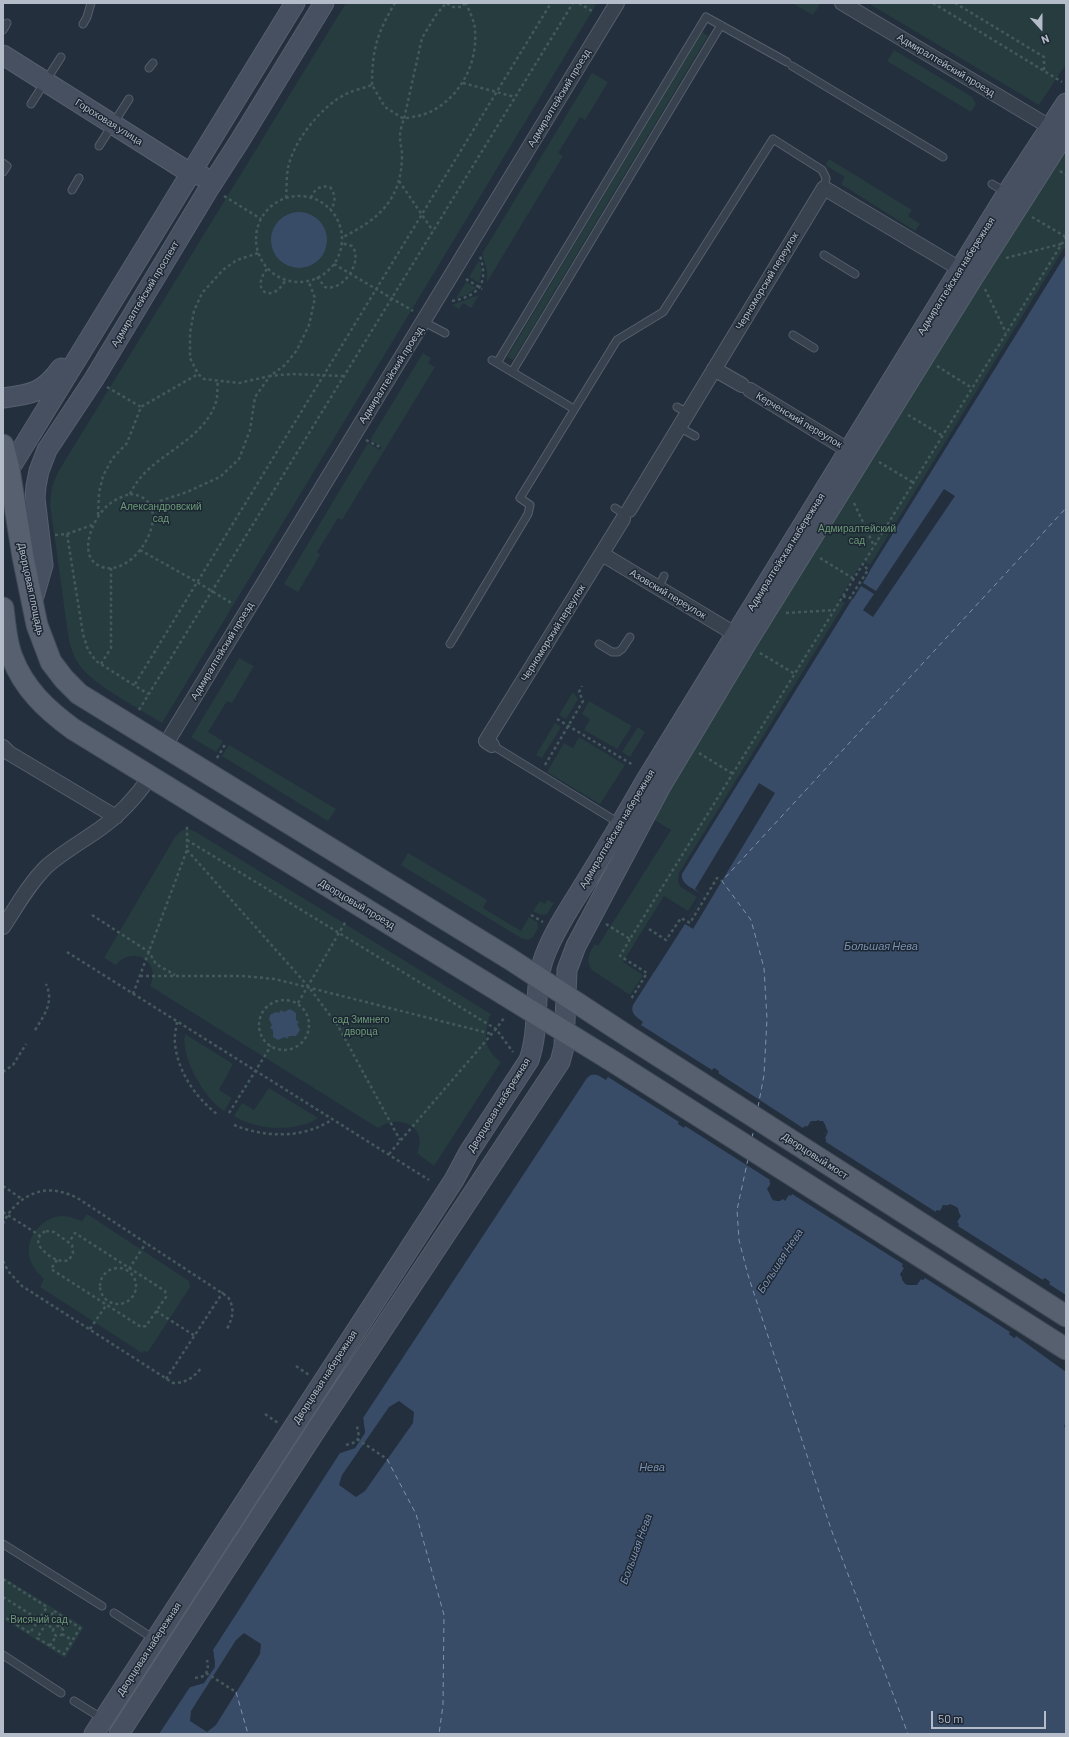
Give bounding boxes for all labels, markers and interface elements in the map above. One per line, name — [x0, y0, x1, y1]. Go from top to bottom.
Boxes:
north arrow — [1021, 8, 1061, 48]
street label: Адмиралтейский проезд — [895, 31, 997, 99]
text: N — [1040, 32, 1051, 47]
street label: Адмиралтейский проезд — [525, 47, 593, 149]
street label: Гороховая улица — [73, 96, 145, 148]
street label: Адмиралтейская набережная — [915, 215, 997, 337]
street label: Черноморский переулок — [733, 230, 801, 332]
street label: Адмиралтейский проспект — [109, 239, 181, 349]
street label: Адмиралтейский проезд — [356, 324, 426, 426]
street label: Керченский переулок — [754, 390, 844, 450]
street label: Адмиралтейская набережная — [745, 491, 827, 613]
park label: Александровский сад — [120, 501, 202, 524]
park label: Адмиралтейский сад — [818, 523, 896, 546]
street label: Дворцовая площадь — [15, 542, 47, 636]
street label: Азовский переулок — [628, 566, 708, 622]
street label: Черноморский переулок — [518, 582, 588, 684]
street label: Адмиралтейский проезд — [188, 600, 256, 702]
street label: Адмиралтейская набережная — [577, 767, 657, 891]
street label: Дворцовый проезд — [317, 877, 397, 931]
water label: Большая Нева — [844, 939, 918, 953]
park label: сад Зимнего дворца — [333, 1014, 389, 1038]
street label: Дворцовая набережная — [465, 1056, 533, 1154]
street label: Дворцовый мост — [780, 1130, 850, 1182]
water label: Большая Нева — [754, 1226, 806, 1296]
street label: Дворцовая набережная — [290, 1328, 360, 1426]
water label: Нева — [639, 1460, 665, 1474]
water label: Большая Нева — [617, 1512, 655, 1586]
street label: Дворцовая набережная — [114, 1600, 184, 1698]
park label: Висячий сад — [10, 1614, 68, 1626]
scale bar — [933, 1703, 1048, 1729]
text: 50 m — [938, 1711, 963, 1725]

